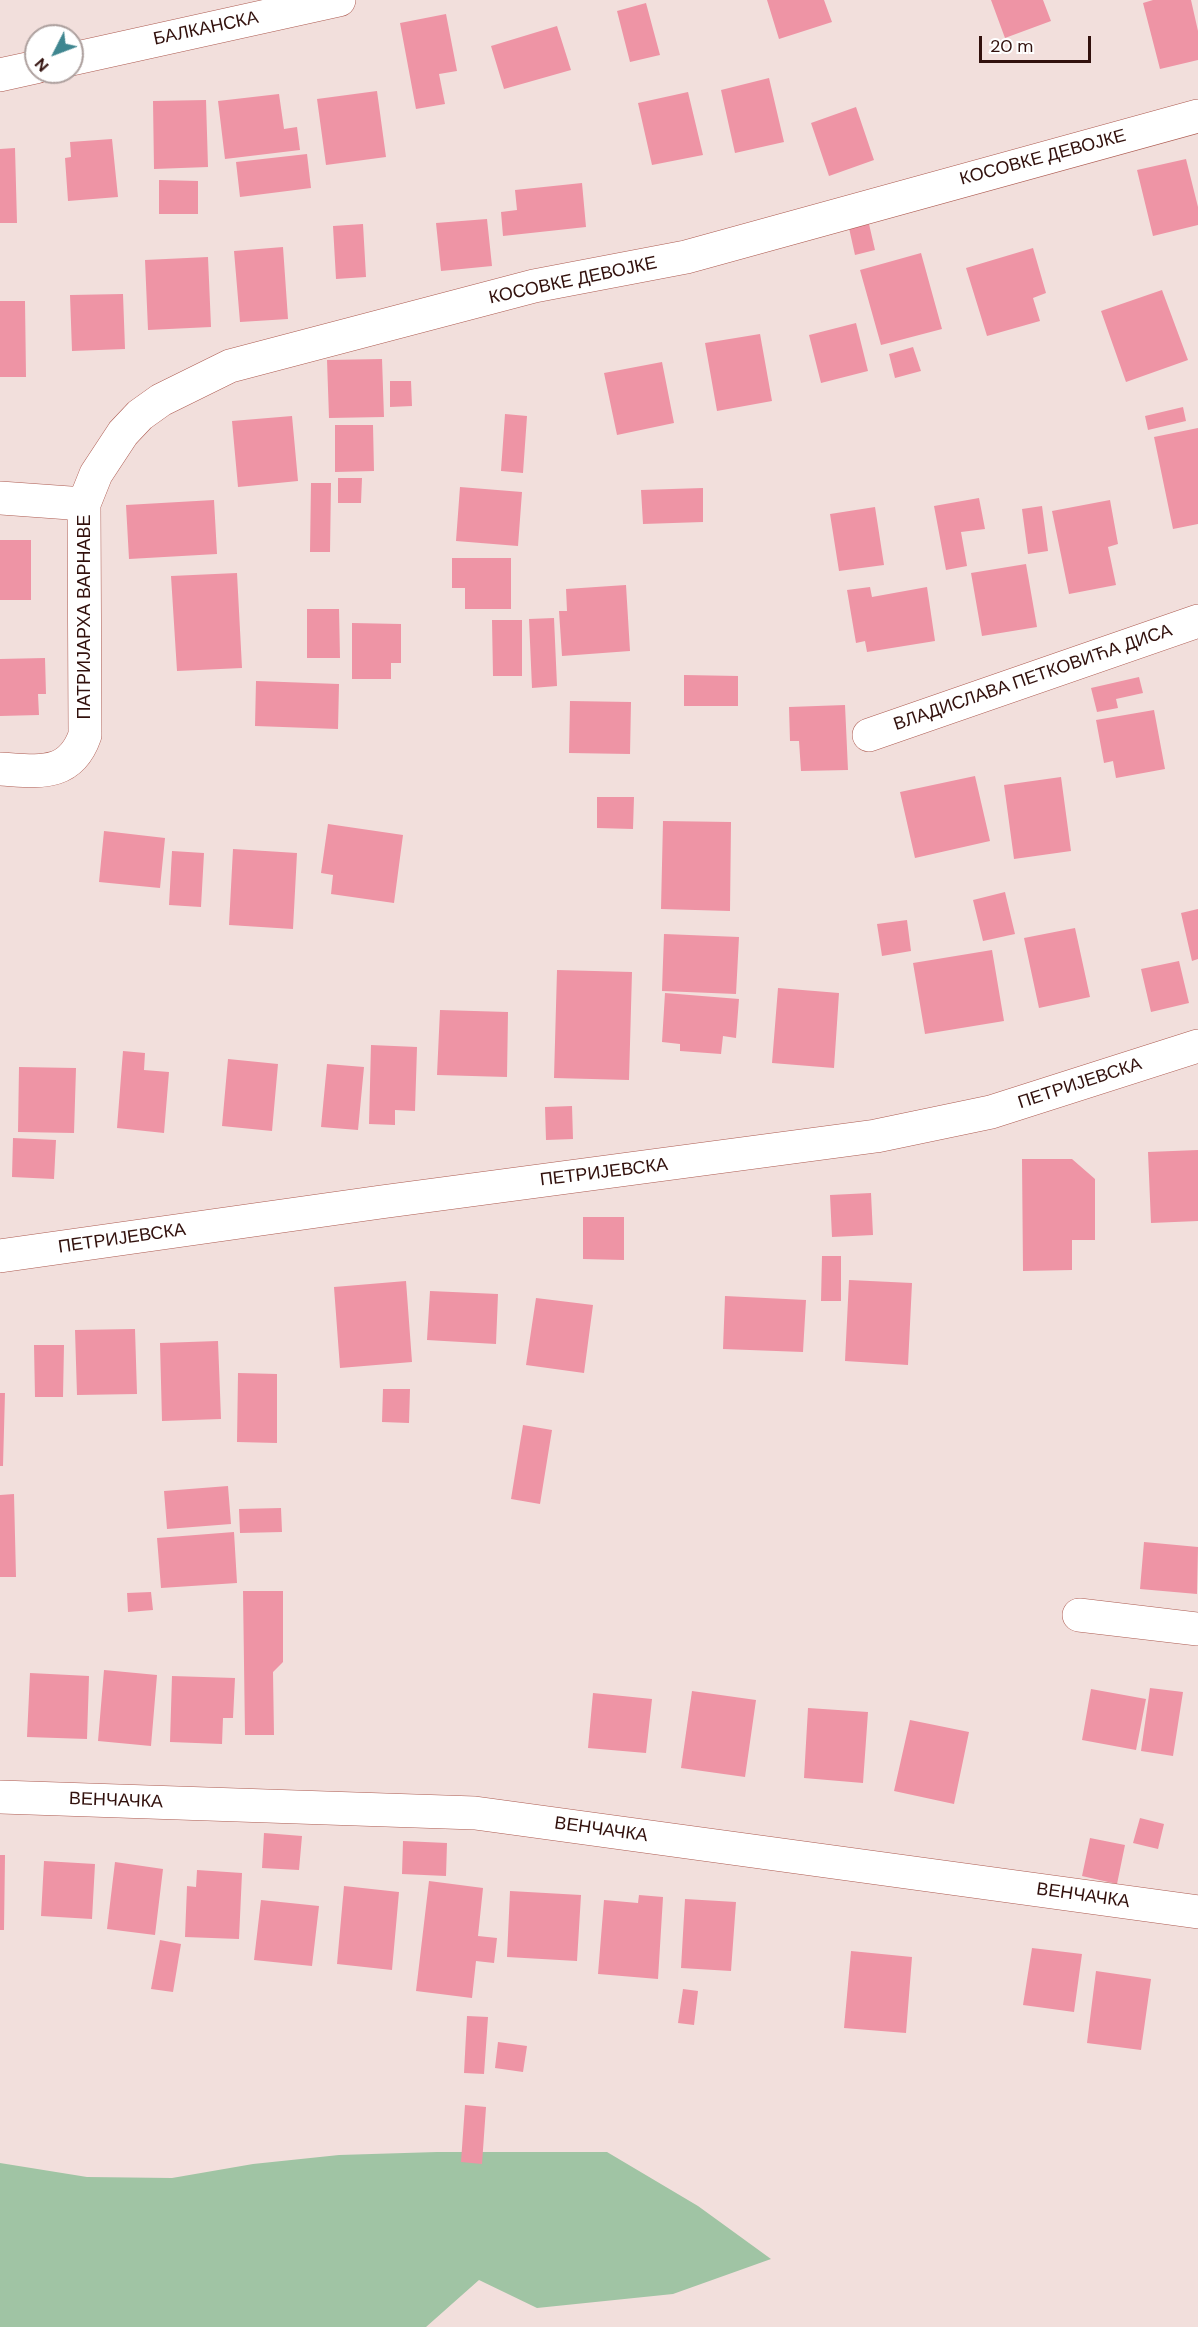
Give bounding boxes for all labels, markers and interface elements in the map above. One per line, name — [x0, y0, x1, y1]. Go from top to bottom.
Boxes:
street label: БАЛКАНСКА — [152, 7, 260, 51]
north arrow — [24, 24, 84, 84]
scale bar — [982, 24, 1094, 62]
text: 20 m — [990, 34, 1033, 58]
text: N — [30, 54, 53, 76]
street label: КОСОВКЕ ДЕВОЈКЕ — [957, 125, 1129, 191]
street label: КОСОВКЕ ДЕВОЈКЕ — [487, 253, 659, 309]
street label: ПАТРИЈАРХА ВАРНАВЕ — [74, 515, 96, 719]
street label: ВЛАДИСЛАВА ПЕТКОВИЋА ДИСА — [891, 620, 1175, 736]
street label: ПЕТРИЈЕВСКА — [1015, 1054, 1145, 1114]
street label: ПЕТРИЈЕВСКА — [539, 1154, 669, 1192]
street label: ПЕТРИЈЕВСКА — [57, 1219, 187, 1259]
street label: ВЕНЧАЧКА — [69, 1789, 163, 1813]
street label: ВЕНЧАЧКА — [553, 1813, 649, 1847]
street label: ВЕНЧАЧКА — [1035, 1879, 1131, 1913]

